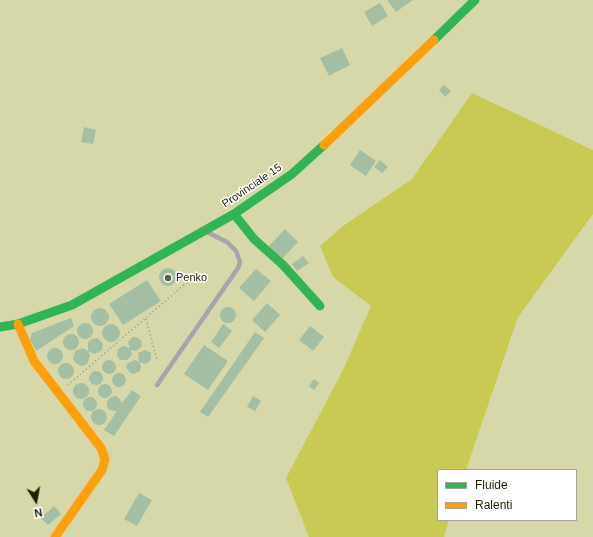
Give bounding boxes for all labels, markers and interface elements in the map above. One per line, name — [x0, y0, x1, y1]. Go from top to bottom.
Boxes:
street label: Provinciale 15 — [220, 161, 284, 211]
place label: Penko — [176, 271, 207, 285]
marker: Penko — [163, 273, 173, 283]
legend — [437, 469, 577, 521]
text: Fluide — [475, 478, 508, 492]
north arrow — [16, 481, 56, 521]
text: Ralenti — [475, 498, 512, 512]
text: N — [33, 506, 43, 519]

